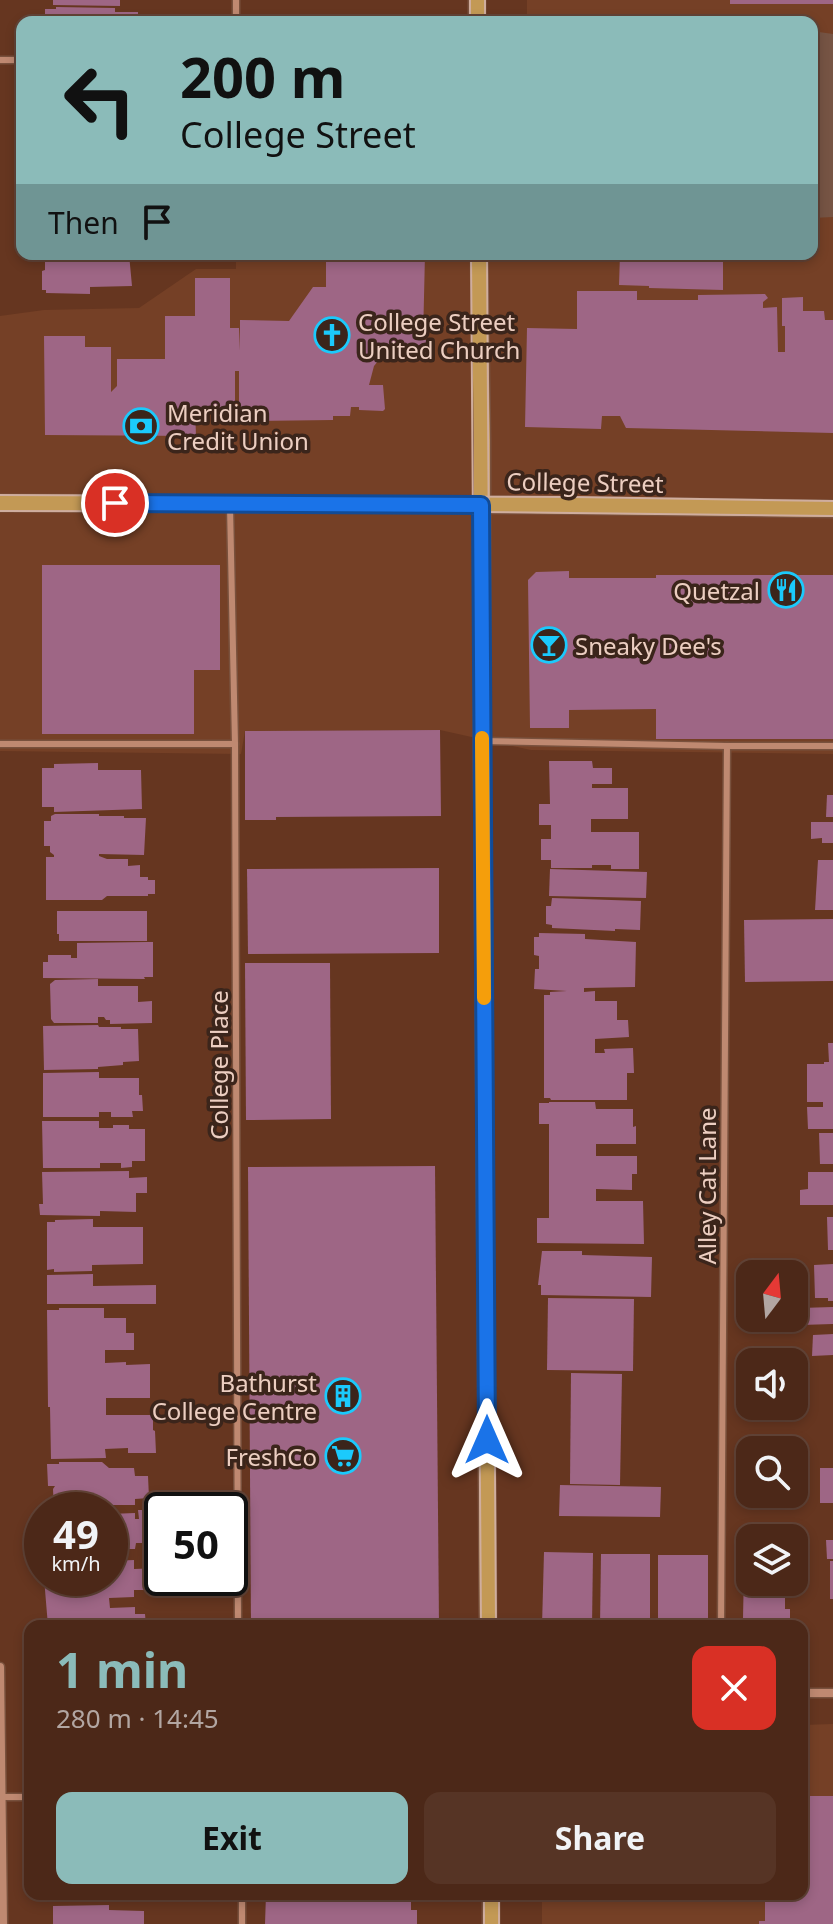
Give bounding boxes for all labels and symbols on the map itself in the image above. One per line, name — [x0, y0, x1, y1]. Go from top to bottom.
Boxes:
place label: College Street United Church — [358, 305, 520, 366]
church icon: College Street United Church — [313, 316, 351, 354]
place label: Meridian Credit Union — [167, 396, 309, 457]
bank icon: Meridian Credit Union — [122, 407, 160, 445]
street label: College Street — [506, 464, 664, 500]
pin — [81, 469, 149, 537]
restaurant icon: Quetzal — [767, 571, 805, 609]
place label: Quetzal — [673, 574, 760, 607]
bar icon: Sneaky Dee's — [530, 626, 568, 664]
place label: Sneaky Dee's — [575, 629, 722, 662]
street label: College Place — [202, 990, 235, 1140]
street label: Alley Cat Lane — [690, 1107, 723, 1265]
north arrow — [736, 1260, 808, 1332]
place label: Bathurst College Centre — [152, 1366, 317, 1427]
building icon: Bathurst College Centre — [324, 1377, 362, 1415]
position arrow — [445, 1398, 529, 1482]
supermarket icon: FreshCo — [324, 1437, 362, 1475]
place label: FreshCo — [226, 1440, 317, 1473]
speed limit sign: 50 — [144, 1492, 248, 1596]

